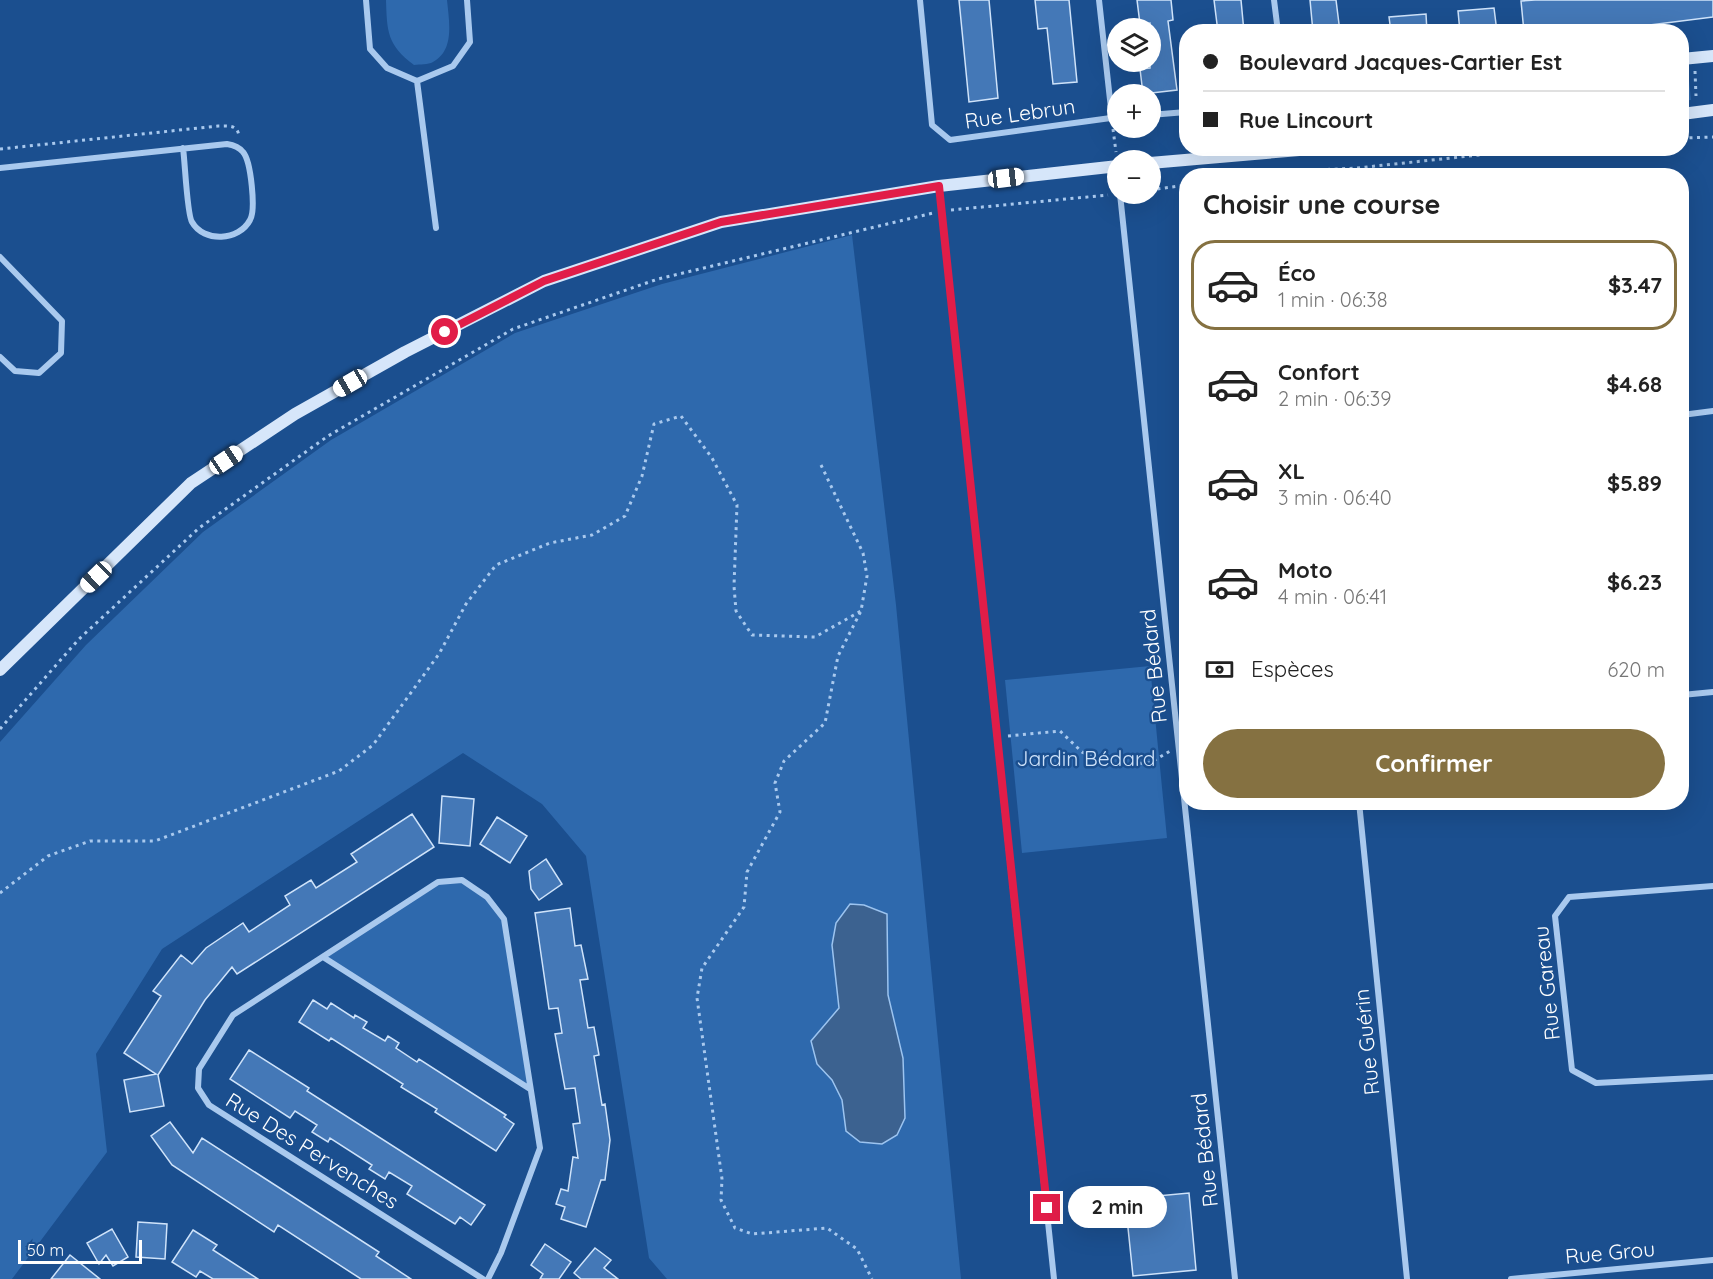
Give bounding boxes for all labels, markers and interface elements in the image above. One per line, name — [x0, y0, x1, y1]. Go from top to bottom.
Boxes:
map controls — [1107, 18, 1161, 204]
button: layers — [1107, 18, 1161, 72]
text: Boulevard Jacques-Cartier Est — [1239, 48, 1562, 76]
button: + — [1107, 84, 1161, 138]
street label: Rue Lebrun — [963, 92, 1077, 134]
text: Rue Lincourt — [1239, 106, 1373, 134]
button: − — [1107, 150, 1161, 204]
car — [987, 167, 1025, 189]
text: Choisir une course — [1203, 187, 1440, 221]
icon: car — [1206, 258, 1260, 312]
text: Éco — [1278, 259, 1316, 287]
text: $3.47 — [1608, 271, 1662, 299]
text: 1 min · 06:38 — [1278, 287, 1387, 312]
route start — [431, 318, 458, 345]
icon: car — [1206, 357, 1260, 411]
text: Confort — [1278, 358, 1360, 386]
car — [330, 366, 370, 400]
text: $4.68 — [1606, 370, 1662, 398]
text: 2 min · 06:39 — [1278, 386, 1391, 411]
car — [206, 442, 246, 478]
icon: car — [1206, 456, 1260, 510]
text: XL — [1278, 457, 1305, 485]
text: $5.89 — [1607, 469, 1662, 497]
text: 3 min · 06:40 — [1278, 485, 1392, 510]
icon: car — [1206, 555, 1260, 609]
text: Moto — [1278, 556, 1332, 584]
car — [77, 558, 115, 596]
text: $6.23 — [1607, 568, 1662, 596]
text: 4 min · 06:41 — [1278, 584, 1387, 609]
street label: Rue Bédard — [1134, 608, 1172, 725]
icon: cash — [1203, 653, 1236, 686]
text: Espèces — [1251, 655, 1334, 683]
text: 620 m — [1608, 657, 1665, 682]
button: Confirmer — [1203, 729, 1665, 798]
park label: Jardin Bédard — [1017, 745, 1155, 771]
street label: Rue Gareau — [1527, 925, 1565, 1042]
street label: Rue Guérin — [1348, 988, 1385, 1096]
street label: Rue Des Pervenches — [221, 1086, 404, 1214]
street label: Rue Bédard — [1185, 1092, 1223, 1209]
callout: 2 min — [1068, 1187, 1167, 1229]
route end — [1033, 1194, 1060, 1221]
text: 2 min — [1091, 1194, 1144, 1219]
street label: Rue Grou — [1564, 1235, 1656, 1269]
scale bar — [18, 1237, 142, 1264]
text: 50 m — [27, 1240, 64, 1260]

